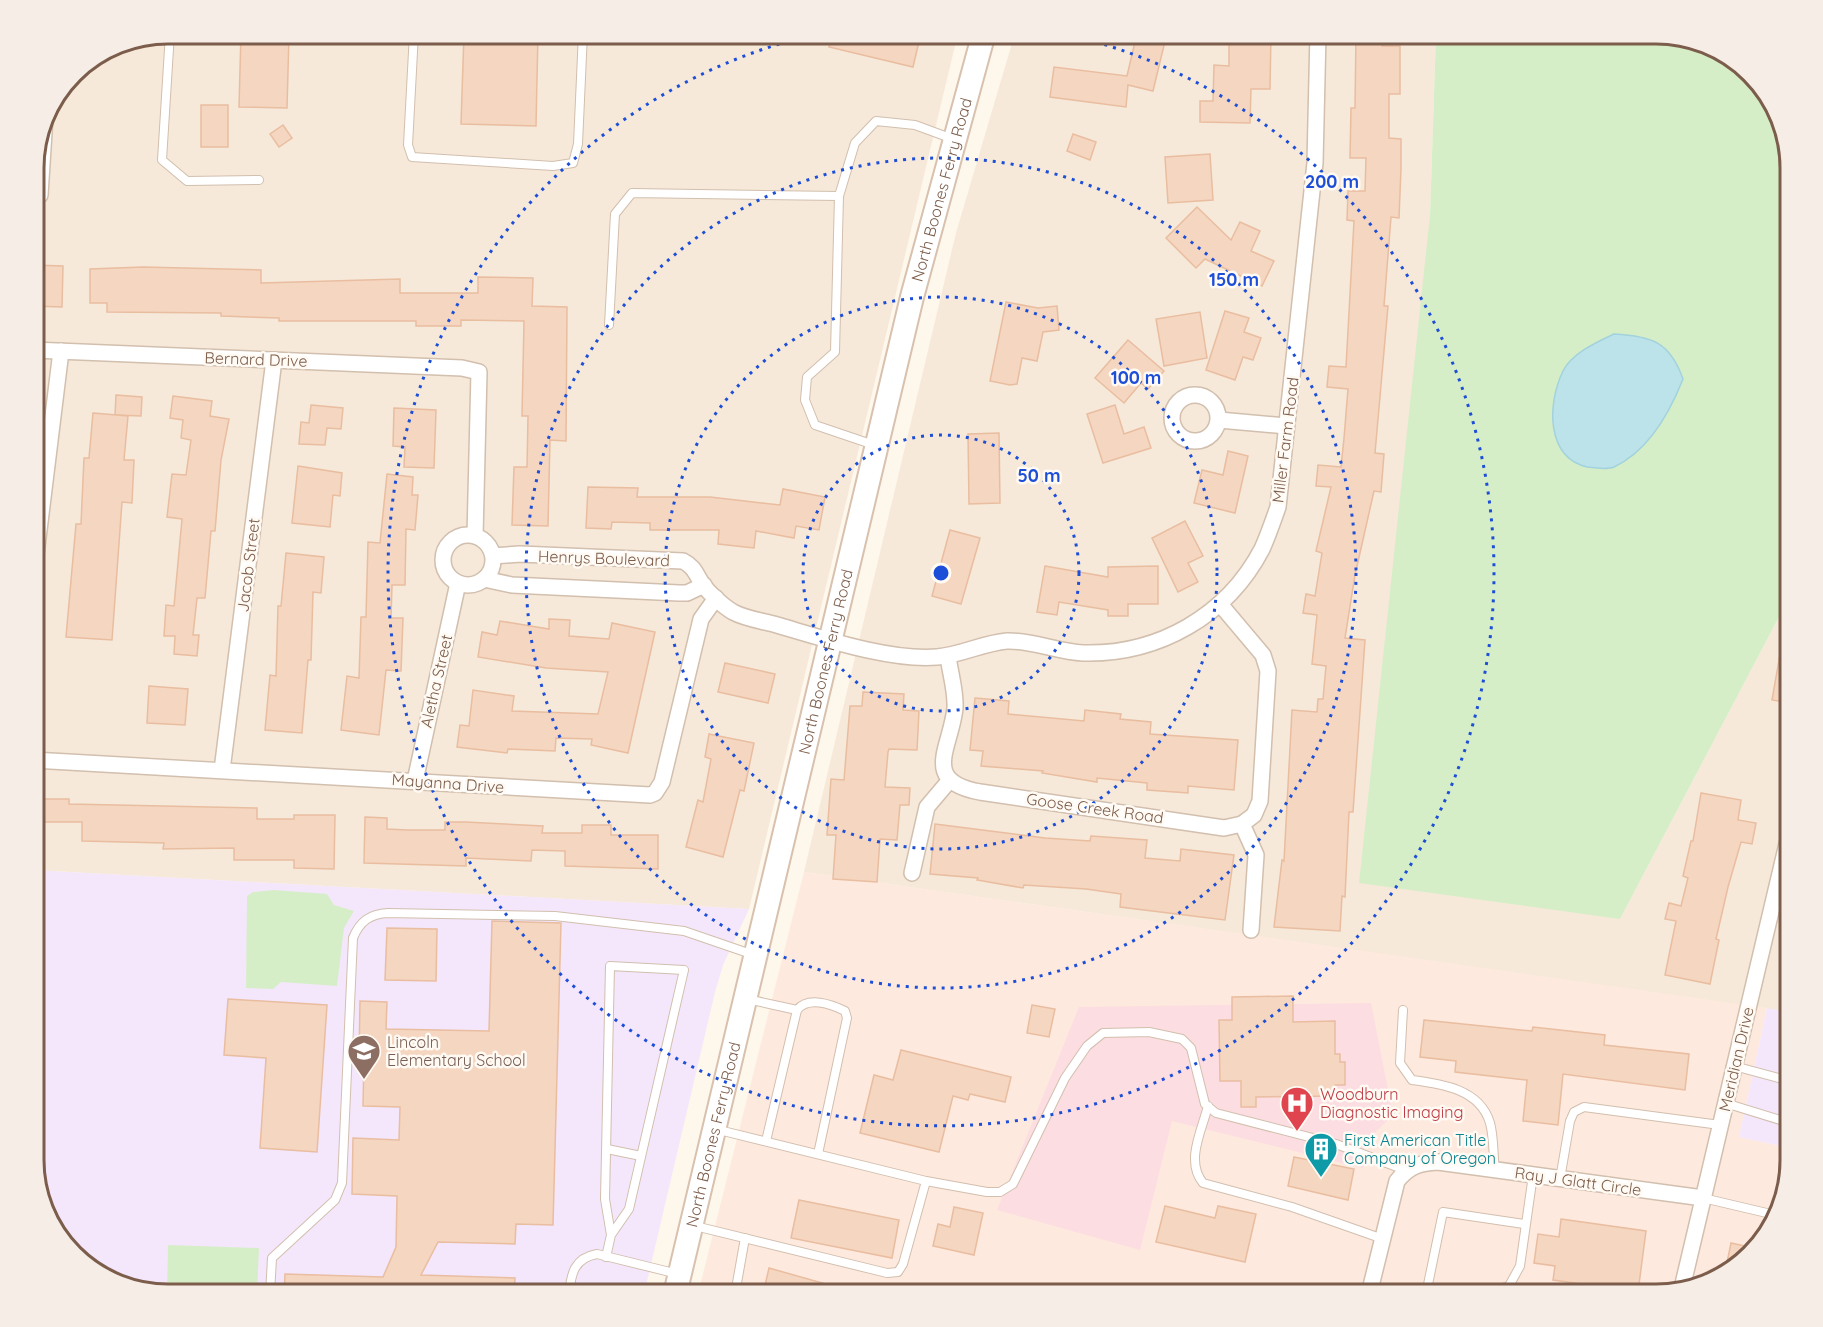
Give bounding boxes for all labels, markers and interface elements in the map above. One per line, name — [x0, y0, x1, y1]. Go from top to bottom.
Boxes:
street label: North Boones Ferry Road — [907, 96, 976, 284]
text: 200 m — [1305, 170, 1359, 193]
text: 150 m — [1209, 268, 1259, 291]
street label: Bernard Drive — [204, 347, 308, 371]
text: 100 m — [1111, 366, 1161, 389]
street label: Miller Farm Road — [1267, 376, 1303, 504]
text: 50 m — [1017, 464, 1061, 487]
street label: Jacob Street — [232, 517, 264, 613]
street label: Henrys Boulevard — [538, 546, 670, 570]
centre of rings — [931, 563, 951, 583]
street label: North Boones Ferry Road — [794, 567, 857, 756]
street label: Aletha Street — [416, 632, 456, 730]
street label: Mayanna Drive — [391, 769, 505, 797]
street label: Goose Creek Road — [1025, 788, 1165, 828]
street label: Meridian Drive — [1714, 1005, 1758, 1113]
place label: Lincoln Elementary School — [387, 1032, 526, 1070]
school or university icon: Lincoln Elementary School — [346, 1033, 382, 1080]
street label: North Boones Ferry Road — [681, 1040, 745, 1229]
place label: Woodburn Diagnostic Imaging — [1320, 1084, 1463, 1122]
hospital icon: Woodburn Diagnostic Imaging — [1279, 1085, 1315, 1132]
place label: First American Title Company of Oregon — [1344, 1130, 1496, 1168]
building icon: First American Title Company of Oregon — [1303, 1131, 1339, 1178]
street label: Ray J Glatt Circle — [1513, 1162, 1643, 1200]

